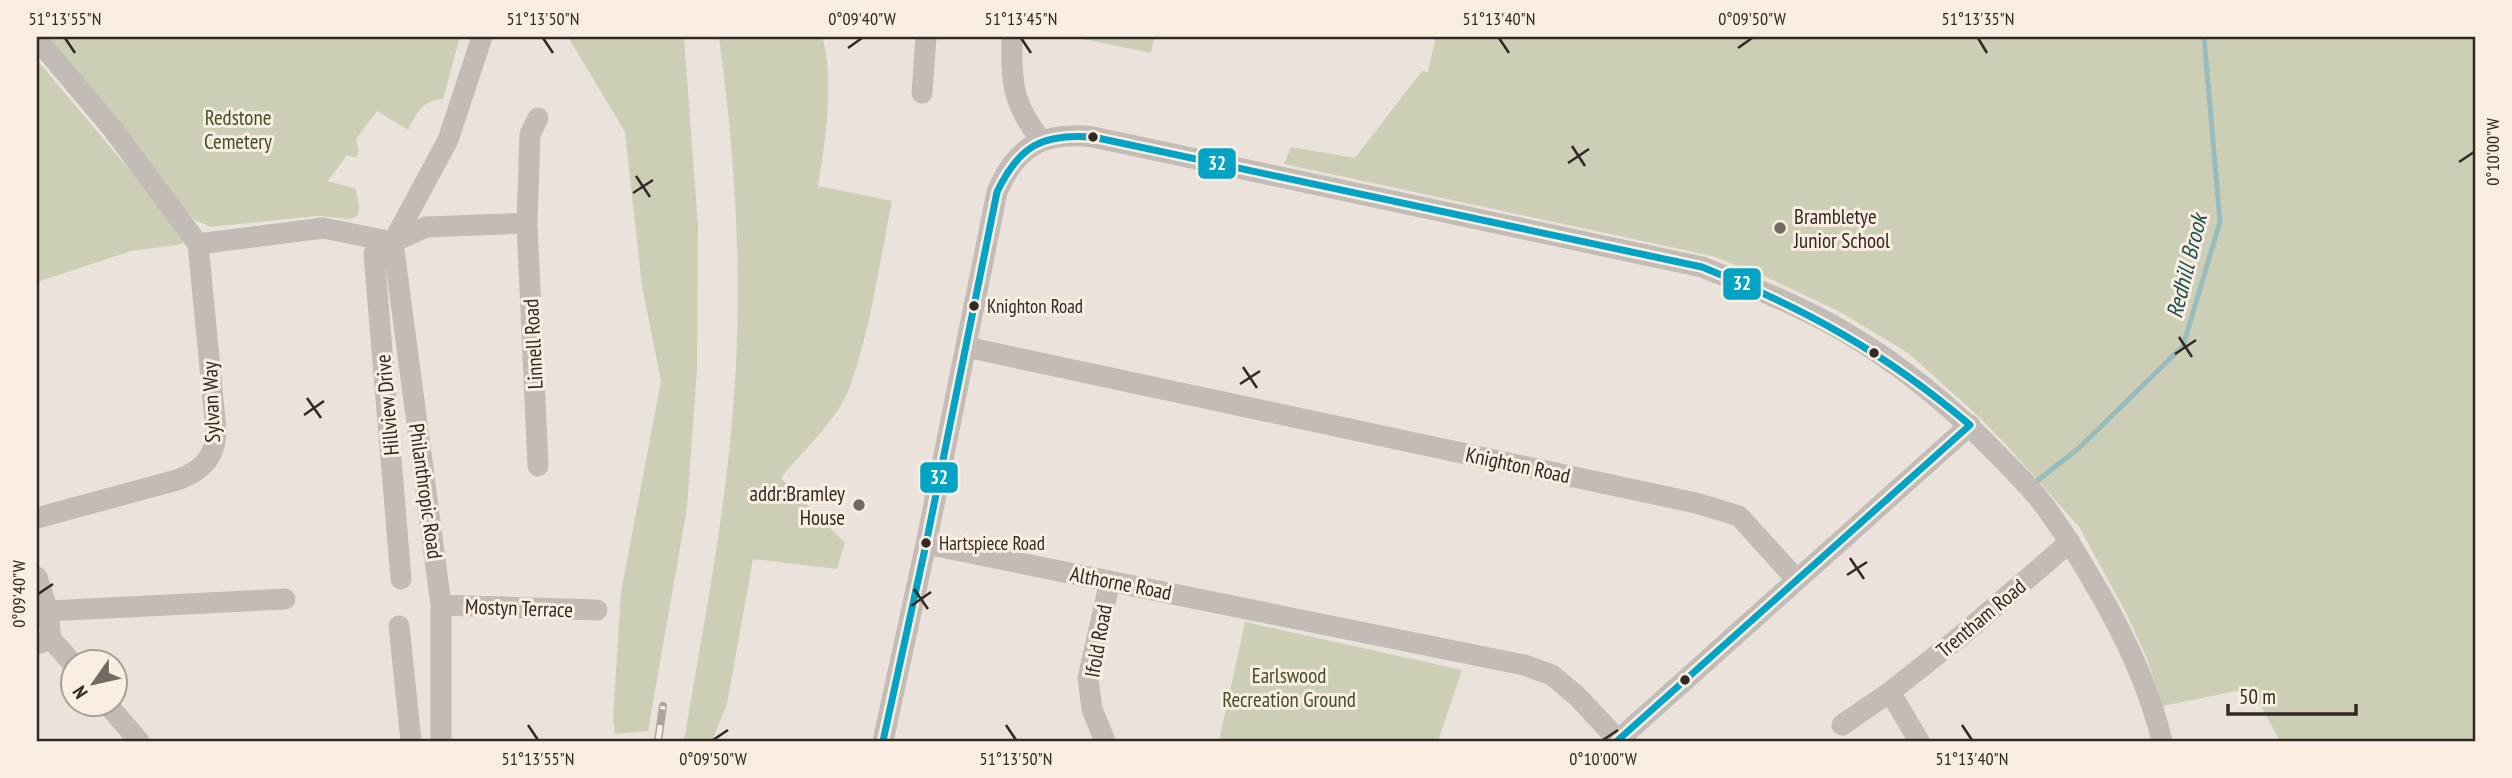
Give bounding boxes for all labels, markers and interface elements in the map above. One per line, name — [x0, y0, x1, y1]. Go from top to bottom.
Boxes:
text: 51°13'55"N — [29, 7, 101, 30]
text: 51°13'50"N — [507, 7, 579, 30]
text: 0°09'40"W — [828, 7, 896, 30]
text: 51°13'45"N — [985, 7, 1057, 30]
text: 51°13'40"N — [1463, 7, 1535, 30]
text: 0°09'50"W — [1718, 7, 1786, 30]
text: 51°13'35"N — [1942, 7, 2014, 30]
park label: Redstone Cemetery — [204, 104, 272, 155]
text: 0°10'00"W — [2481, 118, 2504, 186]
unlabelled marker — [1086, 130, 1100, 144]
line badge: 32 — [1197, 147, 1237, 180]
text: 32 — [1208, 151, 1226, 175]
place label: Brambletye Junior School — [1793, 203, 1890, 254]
water label: Redhill Brook — [2159, 208, 2214, 321]
marker: Brambletye Junior School — [1772, 220, 1788, 236]
line badge: 32 — [1722, 267, 1762, 301]
text: 32 — [1733, 271, 1751, 295]
place label: Knighton Road — [987, 294, 1083, 318]
street label: Linnell Road — [517, 298, 549, 390]
marker: Knighton Road — [967, 299, 981, 313]
unlabelled marker — [1867, 346, 1881, 360]
street label: Hillview Drive — [369, 353, 405, 457]
street label: Sylvan Way — [196, 361, 226, 443]
street label: Philanthropic Road — [403, 421, 449, 561]
street label: Knighton Road — [1463, 441, 1573, 489]
line badge: 32 — [919, 461, 959, 494]
text: 32 — [930, 465, 948, 489]
place label: addr:Bramley House — [750, 480, 845, 531]
marker: addr:Bramley House — [851, 497, 867, 513]
place label: Hartspiece Road — [939, 531, 1045, 555]
marker: Hartspiece Road — [919, 536, 933, 550]
text: 0°09'40"W — [7, 560, 30, 628]
street label: Althorne Road — [1068, 560, 1174, 606]
street label: Trentham Road — [1931, 573, 2031, 663]
street label: Mostyn Terrace — [465, 593, 573, 623]
street label: Ifold Road — [1078, 602, 1118, 680]
north arrow — [60, 648, 130, 718]
park label: Earlswood Recreation Ground — [1222, 662, 1356, 713]
unlabelled marker — [1678, 673, 1692, 687]
scale bar — [2228, 673, 2356, 717]
text: N — [67, 682, 93, 703]
text: 50 m — [2239, 683, 2276, 710]
text: 51°13'55"N — [502, 747, 574, 770]
text: 0°09'50"W — [679, 747, 747, 770]
text: 51°13'50"N — [980, 747, 1052, 770]
text: 0°10'00"W — [1569, 747, 1637, 770]
text: 51°13'40"N — [1936, 747, 2008, 770]

